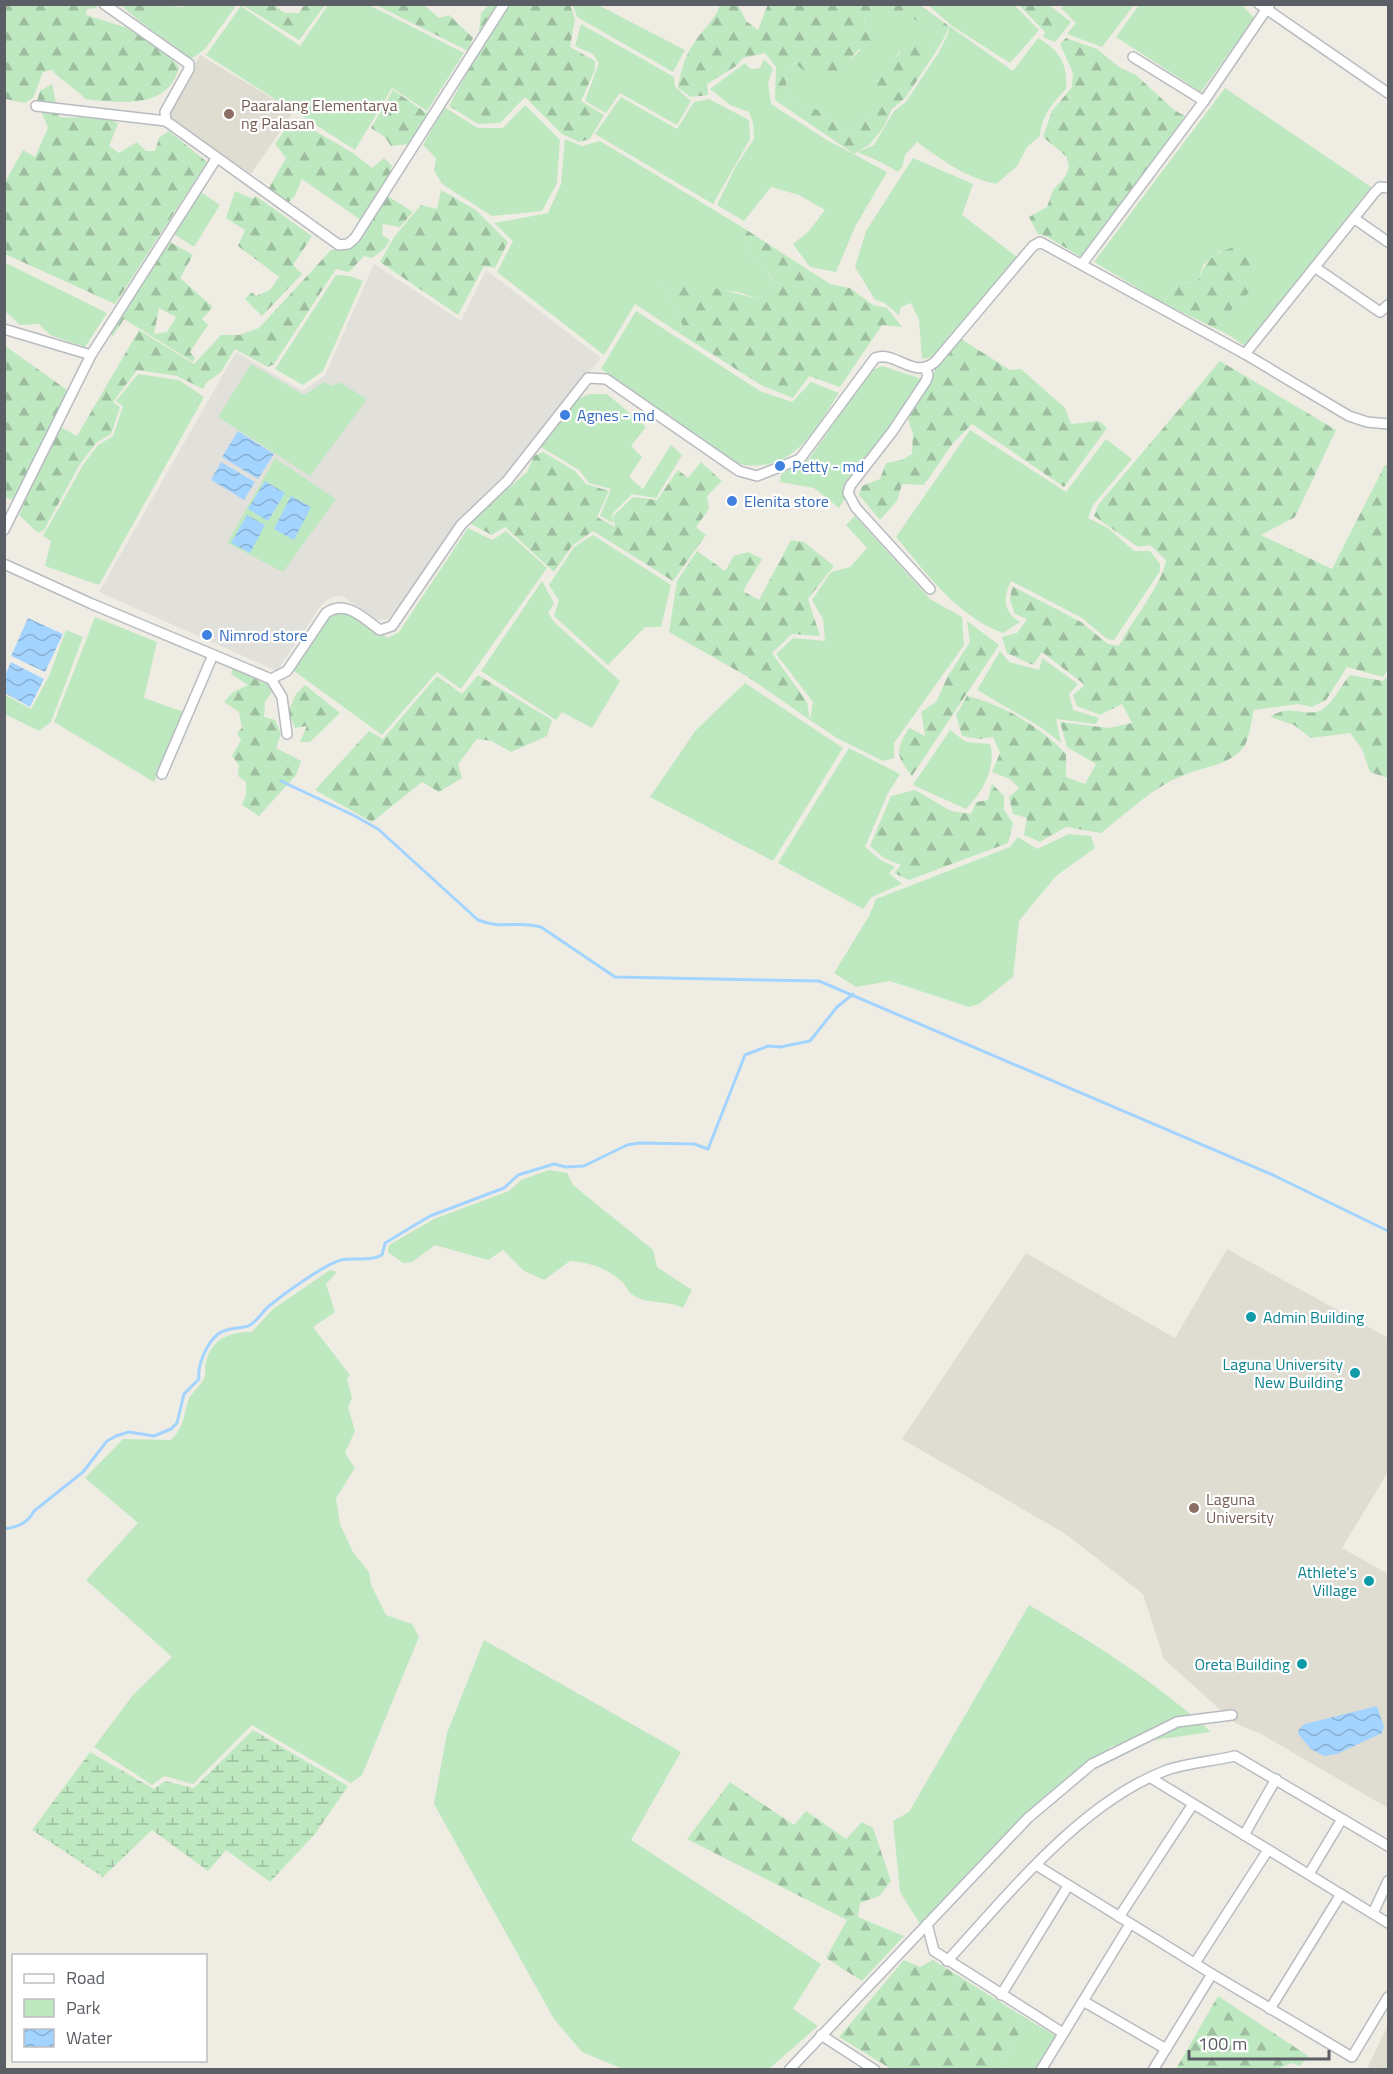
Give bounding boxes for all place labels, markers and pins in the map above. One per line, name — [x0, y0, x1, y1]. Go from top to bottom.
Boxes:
place label: Paaralang Elementarya ng Palasan — [241, 93, 397, 135]
marker: Paaralang Elementarya ng Palasan — [222, 107, 236, 121]
place label: Agnes - md — [577, 403, 655, 427]
marker: Agnes - md — [558, 408, 572, 422]
place label: Petty - md — [792, 454, 864, 478]
marker: Petty - md — [773, 459, 787, 473]
place label: Elenita store — [744, 489, 829, 513]
marker: Elenita store — [725, 494, 739, 508]
place label: Nimrod store — [219, 623, 307, 647]
marker: Nimrod store — [200, 628, 214, 642]
place label: Admin Building — [1263, 1305, 1364, 1329]
marker: Admin Building — [1244, 1310, 1258, 1324]
place label: Laguna University New Building — [1223, 1352, 1343, 1394]
marker: Laguna University New Building — [1348, 1366, 1362, 1380]
place label: Laguna University — [1206, 1487, 1274, 1529]
marker: Laguna University — [1187, 1501, 1201, 1515]
place label: Athlete's Village — [1298, 1560, 1357, 1602]
marker: Athlete's Village — [1362, 1574, 1376, 1588]
place label: Oreta Building — [1195, 1652, 1290, 1676]
marker: Oreta Building — [1295, 1657, 1309, 1671]

